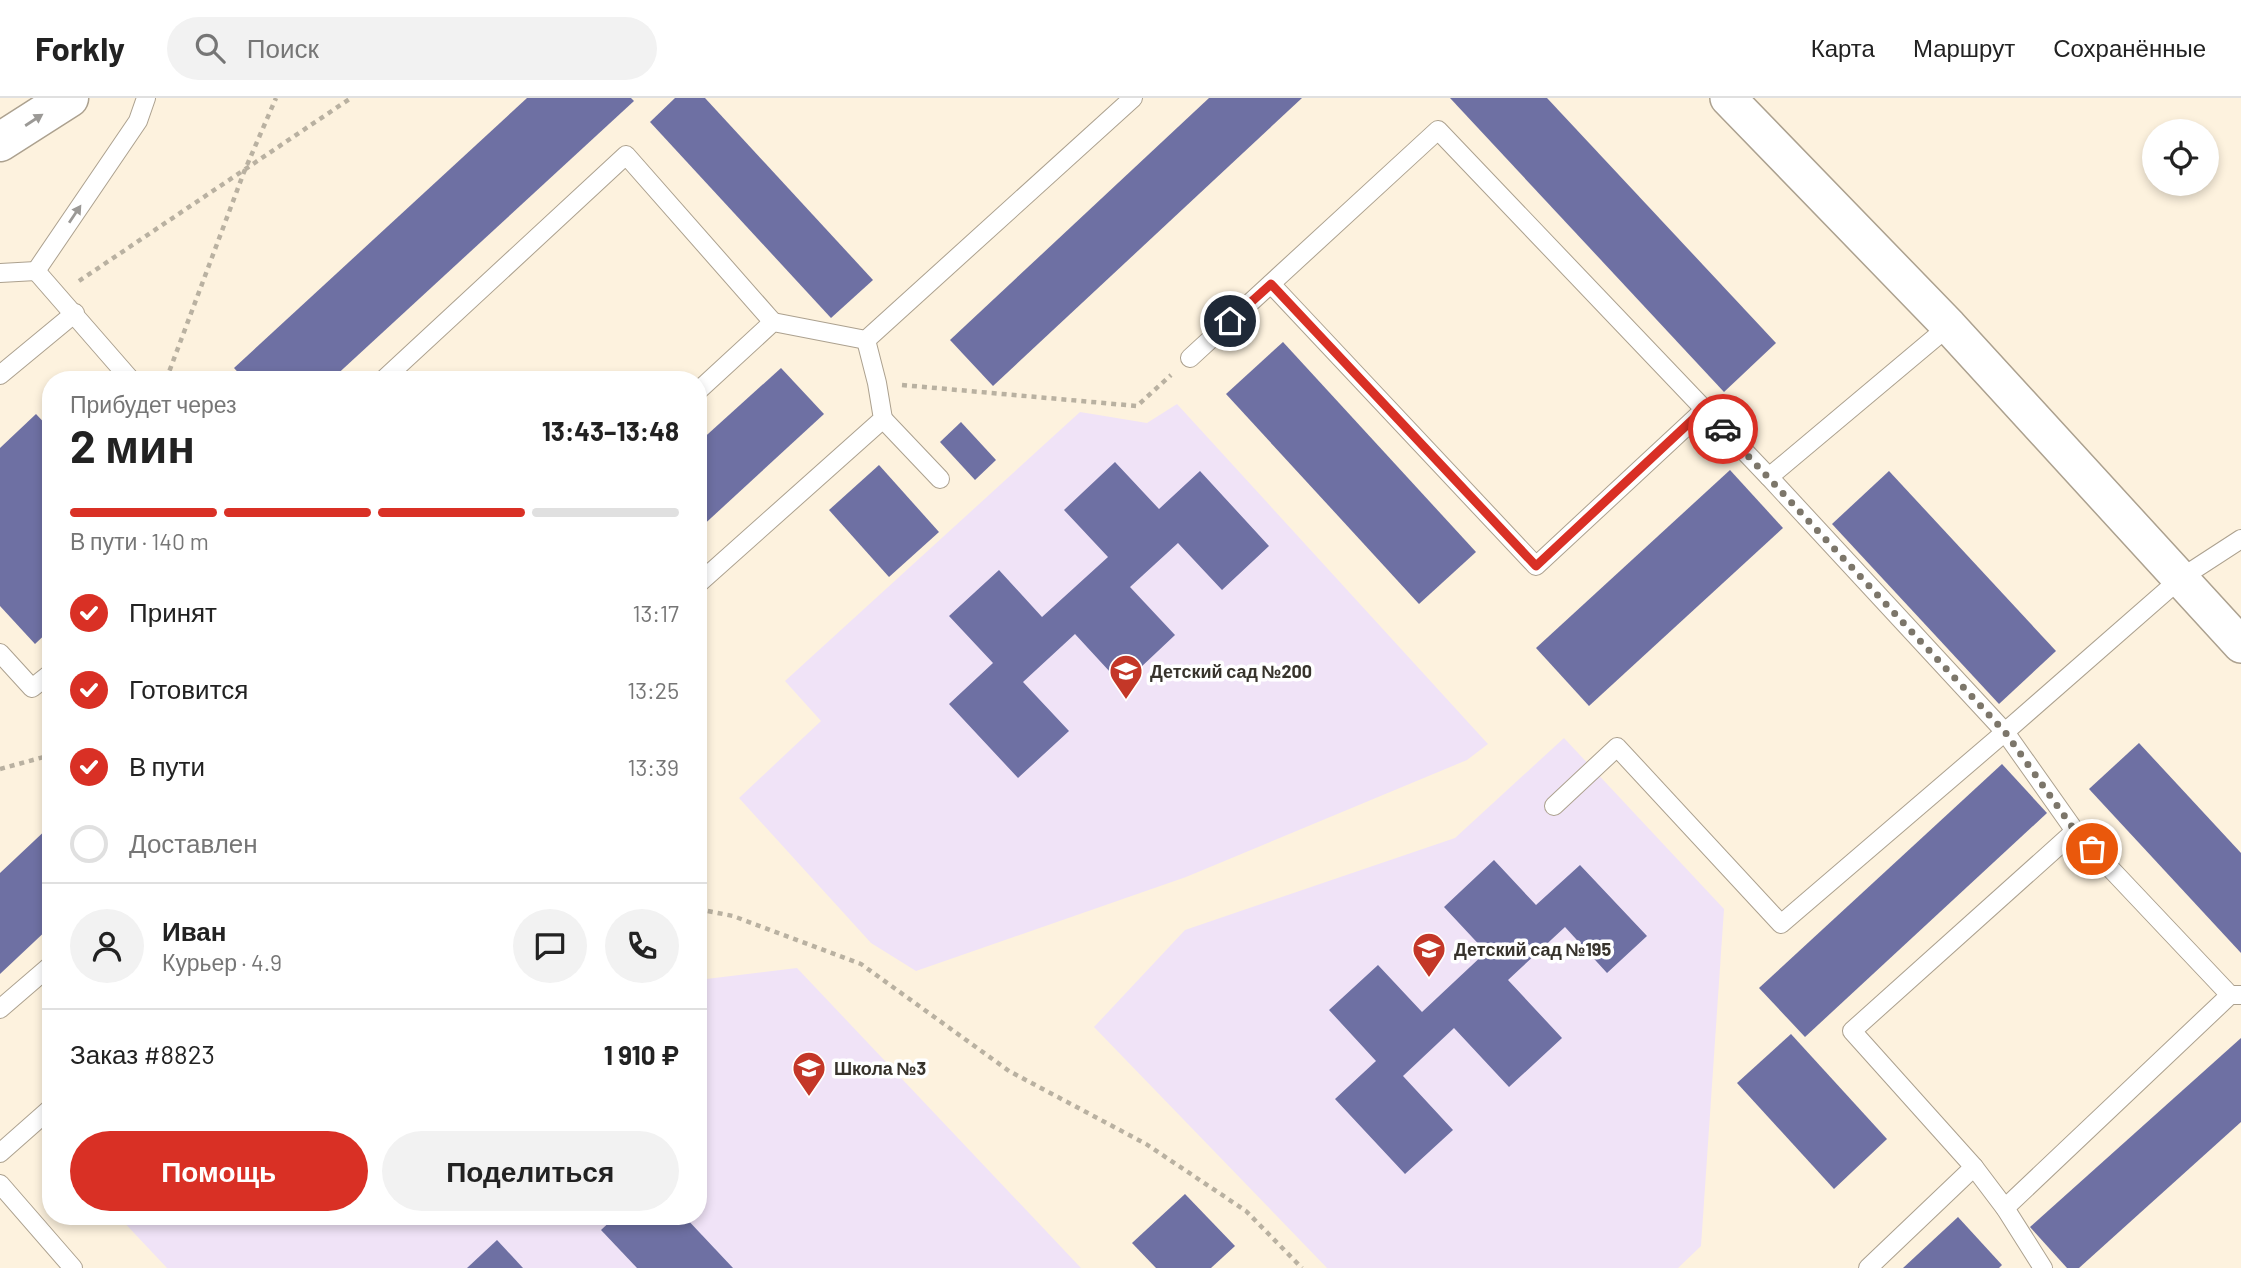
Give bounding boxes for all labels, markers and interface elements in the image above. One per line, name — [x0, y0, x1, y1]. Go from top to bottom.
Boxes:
search box — [167, 17, 657, 80]
text: Forkly — [35, 28, 125, 68]
icon: search — [191, 29, 229, 67]
text: Поиск — [247, 32, 319, 63]
text: Карта — [1811, 33, 1875, 62]
text: Маршрут — [1913, 33, 2015, 62]
text: Сохранённые — [2053, 33, 2206, 62]
one-way arrow — [25, 114, 44, 127]
map controls — [2142, 119, 2219, 196]
button: locate — [2142, 119, 2219, 196]
one-way arrow — [68, 205, 82, 223]
pin — [1200, 291, 1260, 351]
icon: home — [1211, 302, 1249, 340]
text: Прибудет через — [70, 390, 237, 418]
courier — [1688, 394, 1758, 464]
icon: car — [1704, 410, 1742, 448]
text: 13:43–13:48 — [542, 415, 679, 446]
text: 2 мин — [70, 417, 195, 472]
text: В пути · 140 m — [70, 527, 209, 555]
icon: check — [70, 594, 108, 632]
text: Принят — [129, 596, 217, 627]
text: 13:17 — [632, 599, 679, 627]
school or university icon: Детский сад №200 — [1107, 652, 1145, 701]
place label: Детский сад №200 — [1150, 660, 1312, 682]
icon: check — [70, 671, 108, 709]
text: Готовится — [129, 673, 248, 704]
text: 13:25 — [627, 676, 679, 704]
icon: check — [70, 748, 108, 786]
text: В пути — [129, 750, 205, 781]
text: 13:39 — [627, 753, 679, 781]
pin — [2062, 819, 2122, 879]
text: Доставлен — [129, 827, 258, 858]
icon: bag — [2073, 830, 2111, 868]
button: person — [70, 909, 144, 983]
button: chat — [513, 909, 587, 983]
button: phone — [605, 909, 679, 983]
text: Иван — [162, 915, 227, 946]
school or university icon: Детский сад №195 — [1410, 930, 1448, 979]
place label: Детский сад №195 — [1454, 938, 1611, 960]
text: Курьер · 4.9 — [162, 948, 282, 976]
text: Заказ #8823 — [70, 1038, 215, 1069]
text: 1 910 ₽ — [604, 1039, 679, 1070]
school or university icon: Школа №3 — [790, 1049, 828, 1098]
place label: Школа №3 — [834, 1057, 926, 1079]
button: Помощь — [70, 1131, 368, 1211]
button: Поделиться — [382, 1131, 679, 1211]

